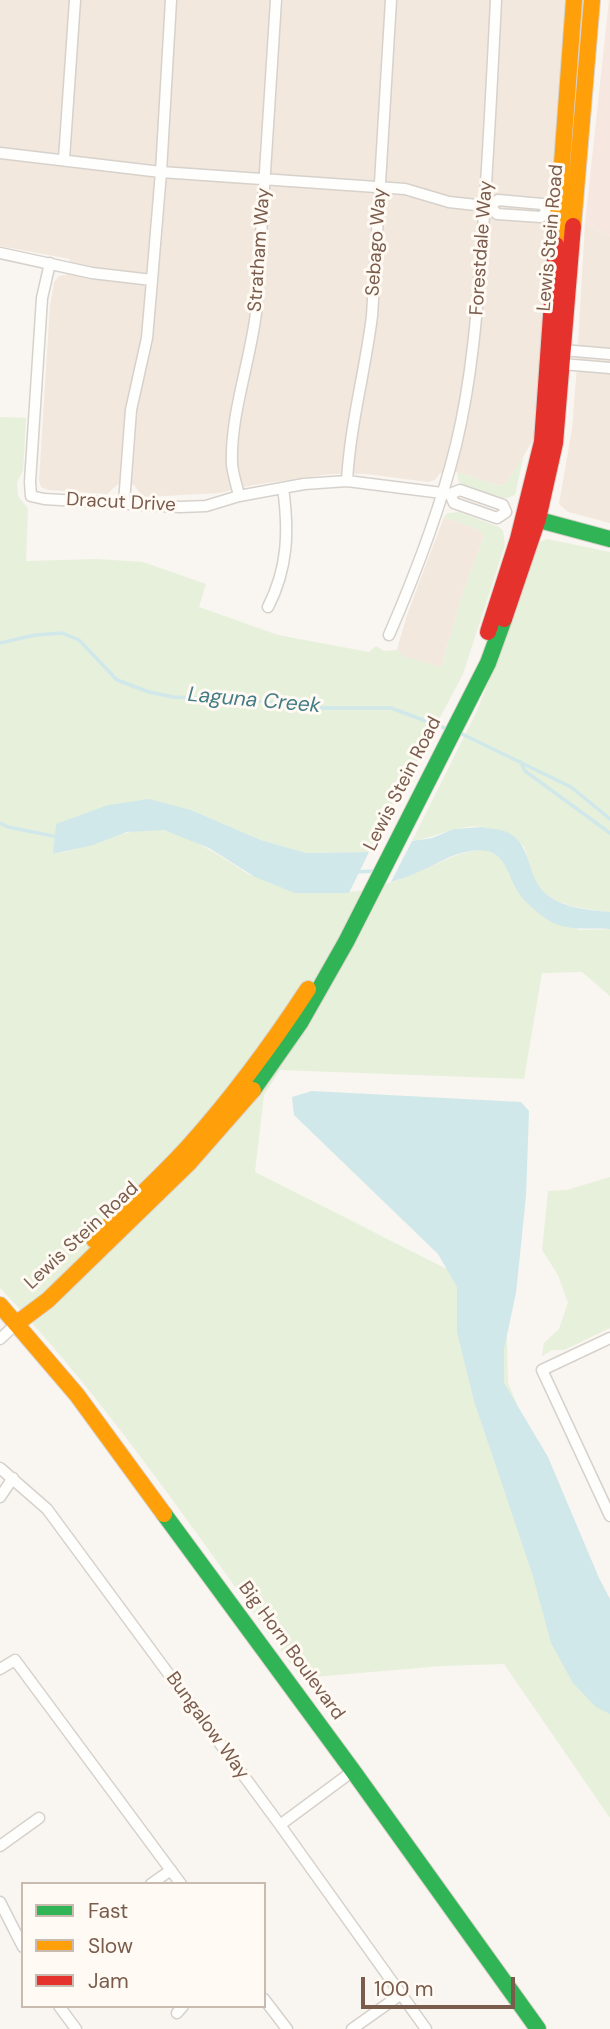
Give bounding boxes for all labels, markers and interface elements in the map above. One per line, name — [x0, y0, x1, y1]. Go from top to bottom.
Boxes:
street label: Lewis Stein Road — [533, 164, 569, 312]
street label: Forestdale Way — [466, 180, 498, 316]
street label: Stratham Way — [244, 187, 276, 313]
street label: Sebago Way — [362, 187, 392, 297]
street label: Dracut Drive — [66, 489, 176, 517]
water label: Laguna Creek — [187, 683, 321, 719]
street label: Lewis Stein Road — [359, 713, 447, 855]
street label: Lewis Stein Road — [20, 1177, 144, 1295]
street label: Big Horn Boulevard — [233, 1577, 349, 1725]
street label: Bungalow Way — [160, 1668, 254, 1784]
legend — [21, 1882, 266, 2008]
text: Fast — [88, 1897, 128, 1925]
text: Slow — [88, 1932, 133, 1960]
scale bar — [365, 1962, 519, 2006]
text: Jam — [88, 1967, 129, 1995]
text: 100 m — [374, 1975, 434, 2003]

